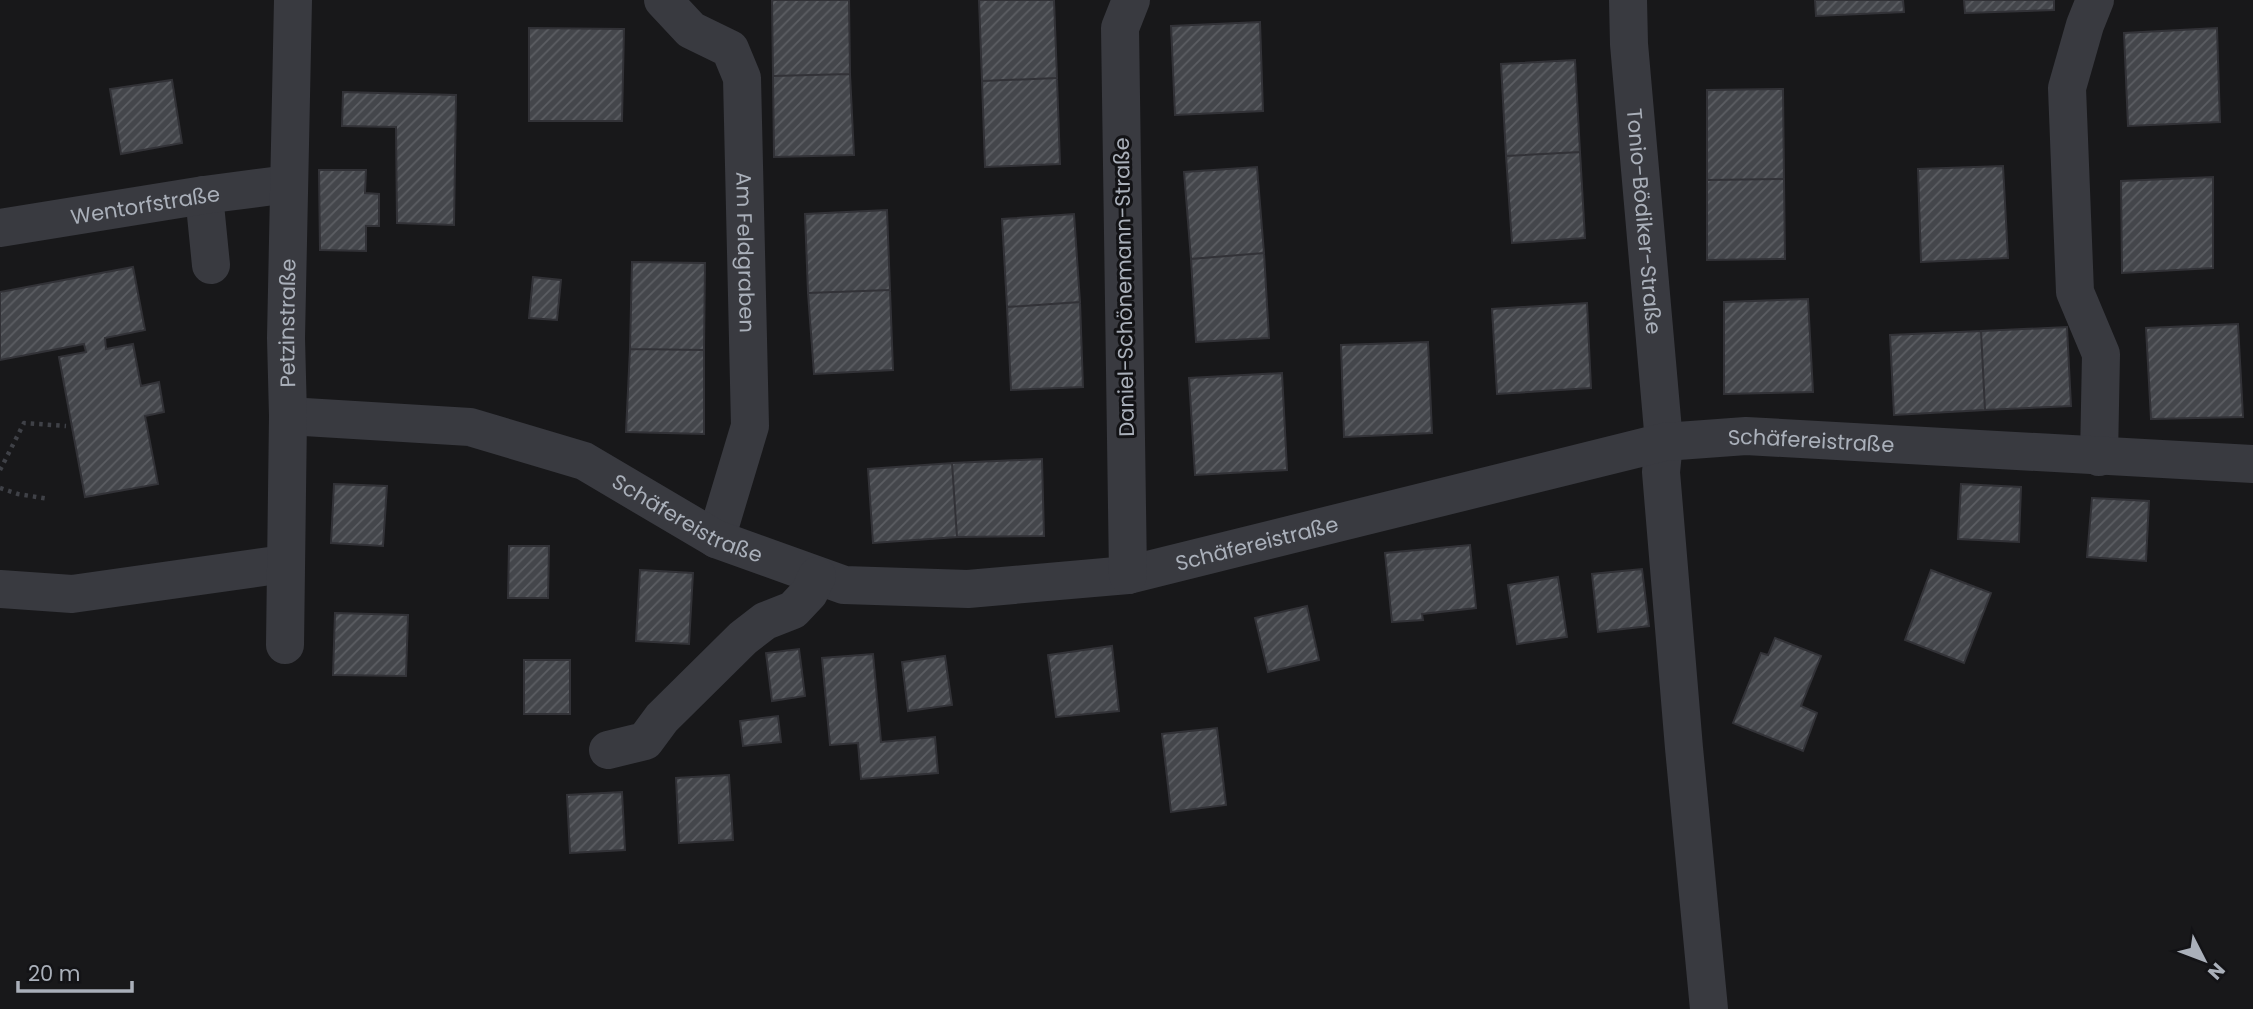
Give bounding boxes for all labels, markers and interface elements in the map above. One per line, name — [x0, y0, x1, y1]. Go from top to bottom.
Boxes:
street label: Tonio-Bödiker-Straße — [1620, 107, 1669, 336]
street label: Daniel-Schönemann-Straße — [1107, 137, 1141, 437]
street label: Am Feldgraben — [730, 171, 762, 333]
street label: Wentorfstraße — [68, 179, 222, 231]
street label: Petzinstraße — [271, 258, 302, 388]
street label: Schäfereistraße — [1727, 421, 1895, 459]
street label: Schäfereistraße — [607, 466, 767, 569]
street label: Schäfereistraße — [1172, 509, 1341, 577]
north arrow — [2169, 925, 2239, 995]
scale bar — [18, 950, 131, 994]
text: N — [2201, 957, 2231, 985]
text: 20 m — [28, 959, 81, 988]

